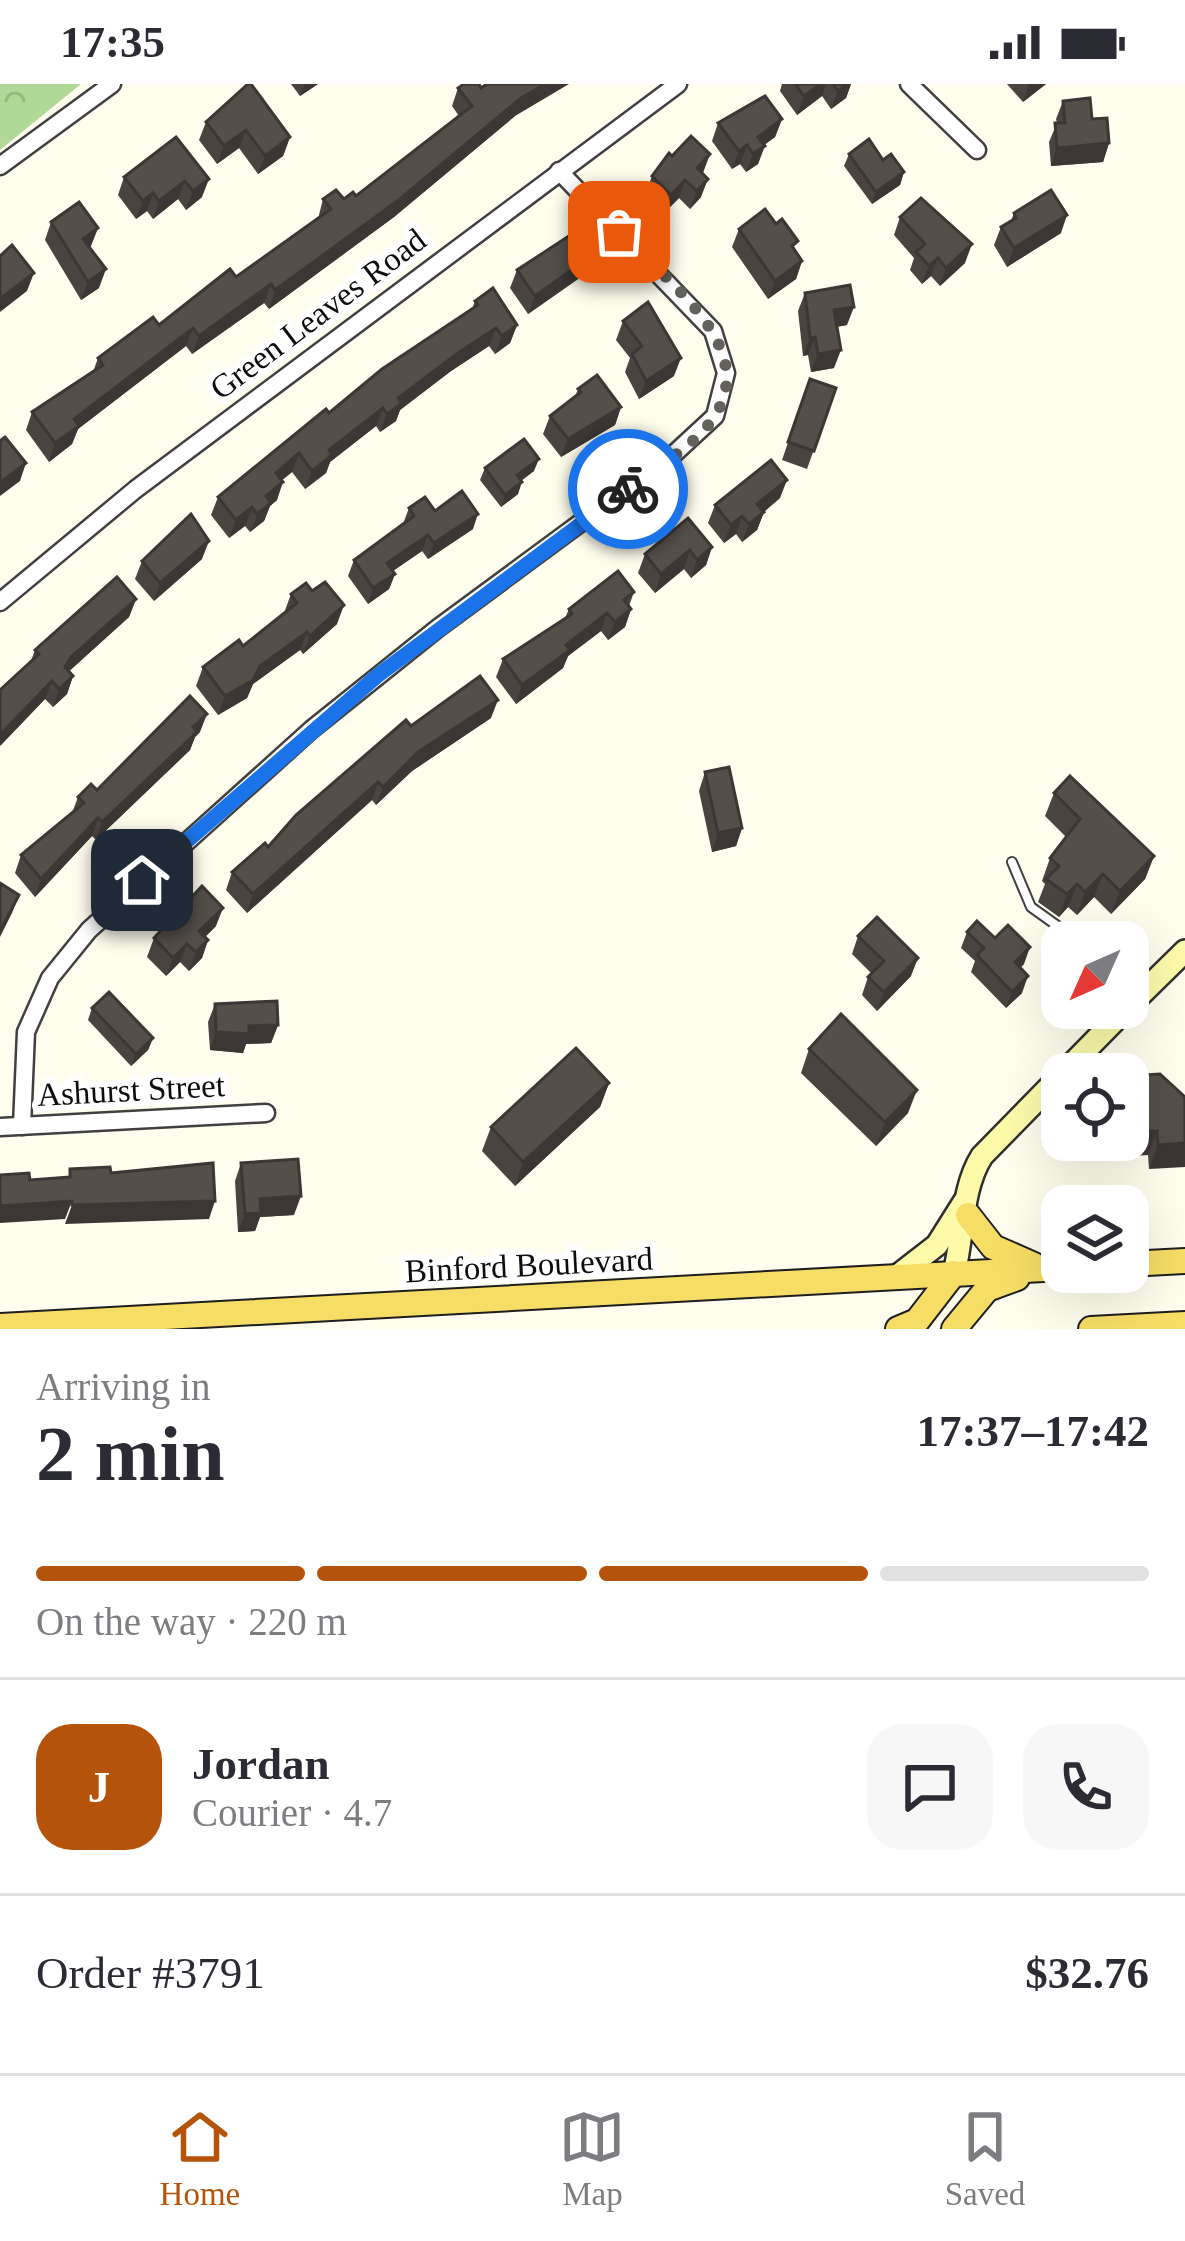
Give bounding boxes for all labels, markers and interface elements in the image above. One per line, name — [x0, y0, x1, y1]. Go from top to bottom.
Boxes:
text: 17:35 — [60, 17, 165, 67]
pin — [568, 181, 670, 283]
icon: bag — [586, 199, 652, 265]
street label: Green Leaves Road — [203, 221, 433, 407]
courier — [568, 429, 688, 549]
icon: bike — [595, 456, 661, 522]
pin — [91, 829, 193, 931]
icon: home — [109, 847, 175, 913]
north arrow — [1041, 921, 1149, 1029]
map controls — [1041, 921, 1149, 1293]
button: locate — [1041, 1053, 1149, 1161]
street label: Ashurst Street — [36, 1067, 226, 1113]
button: layers — [1041, 1185, 1149, 1293]
street label: Binford Boulevard — [404, 1240, 654, 1289]
text: Arriving in — [36, 1365, 210, 1408]
text: 17:37–17:42 — [917, 1406, 1149, 1456]
text: 2 min — [36, 1410, 225, 1497]
text: On the way · 220 m — [36, 1600, 347, 1643]
button: chat — [867, 1724, 993, 1850]
button: phone — [1023, 1724, 1149, 1850]
text: Jordan — [192, 1739, 330, 1789]
text: J — [88, 1762, 110, 1812]
text: Courier · 4.7 — [192, 1791, 392, 1834]
text: Order #3791 — [36, 1948, 265, 1998]
text: $32.76 — [1025, 1948, 1149, 1998]
tab: Home — [160, 2104, 240, 2213]
tab: Map — [559, 2104, 625, 2213]
tab: Saved — [945, 2104, 1025, 2213]

